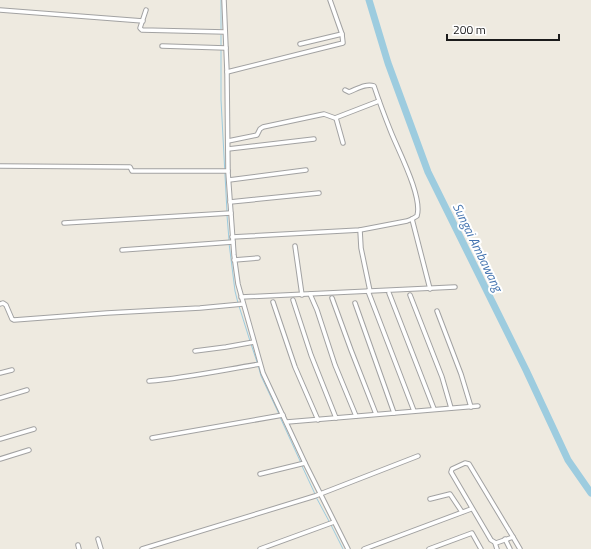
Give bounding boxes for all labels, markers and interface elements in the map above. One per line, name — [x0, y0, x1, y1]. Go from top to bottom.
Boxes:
scale bar — [447, 16, 559, 42]
text: 200 m — [453, 20, 486, 39]
water label: Sungai Ambawang — [448, 199, 509, 296]

